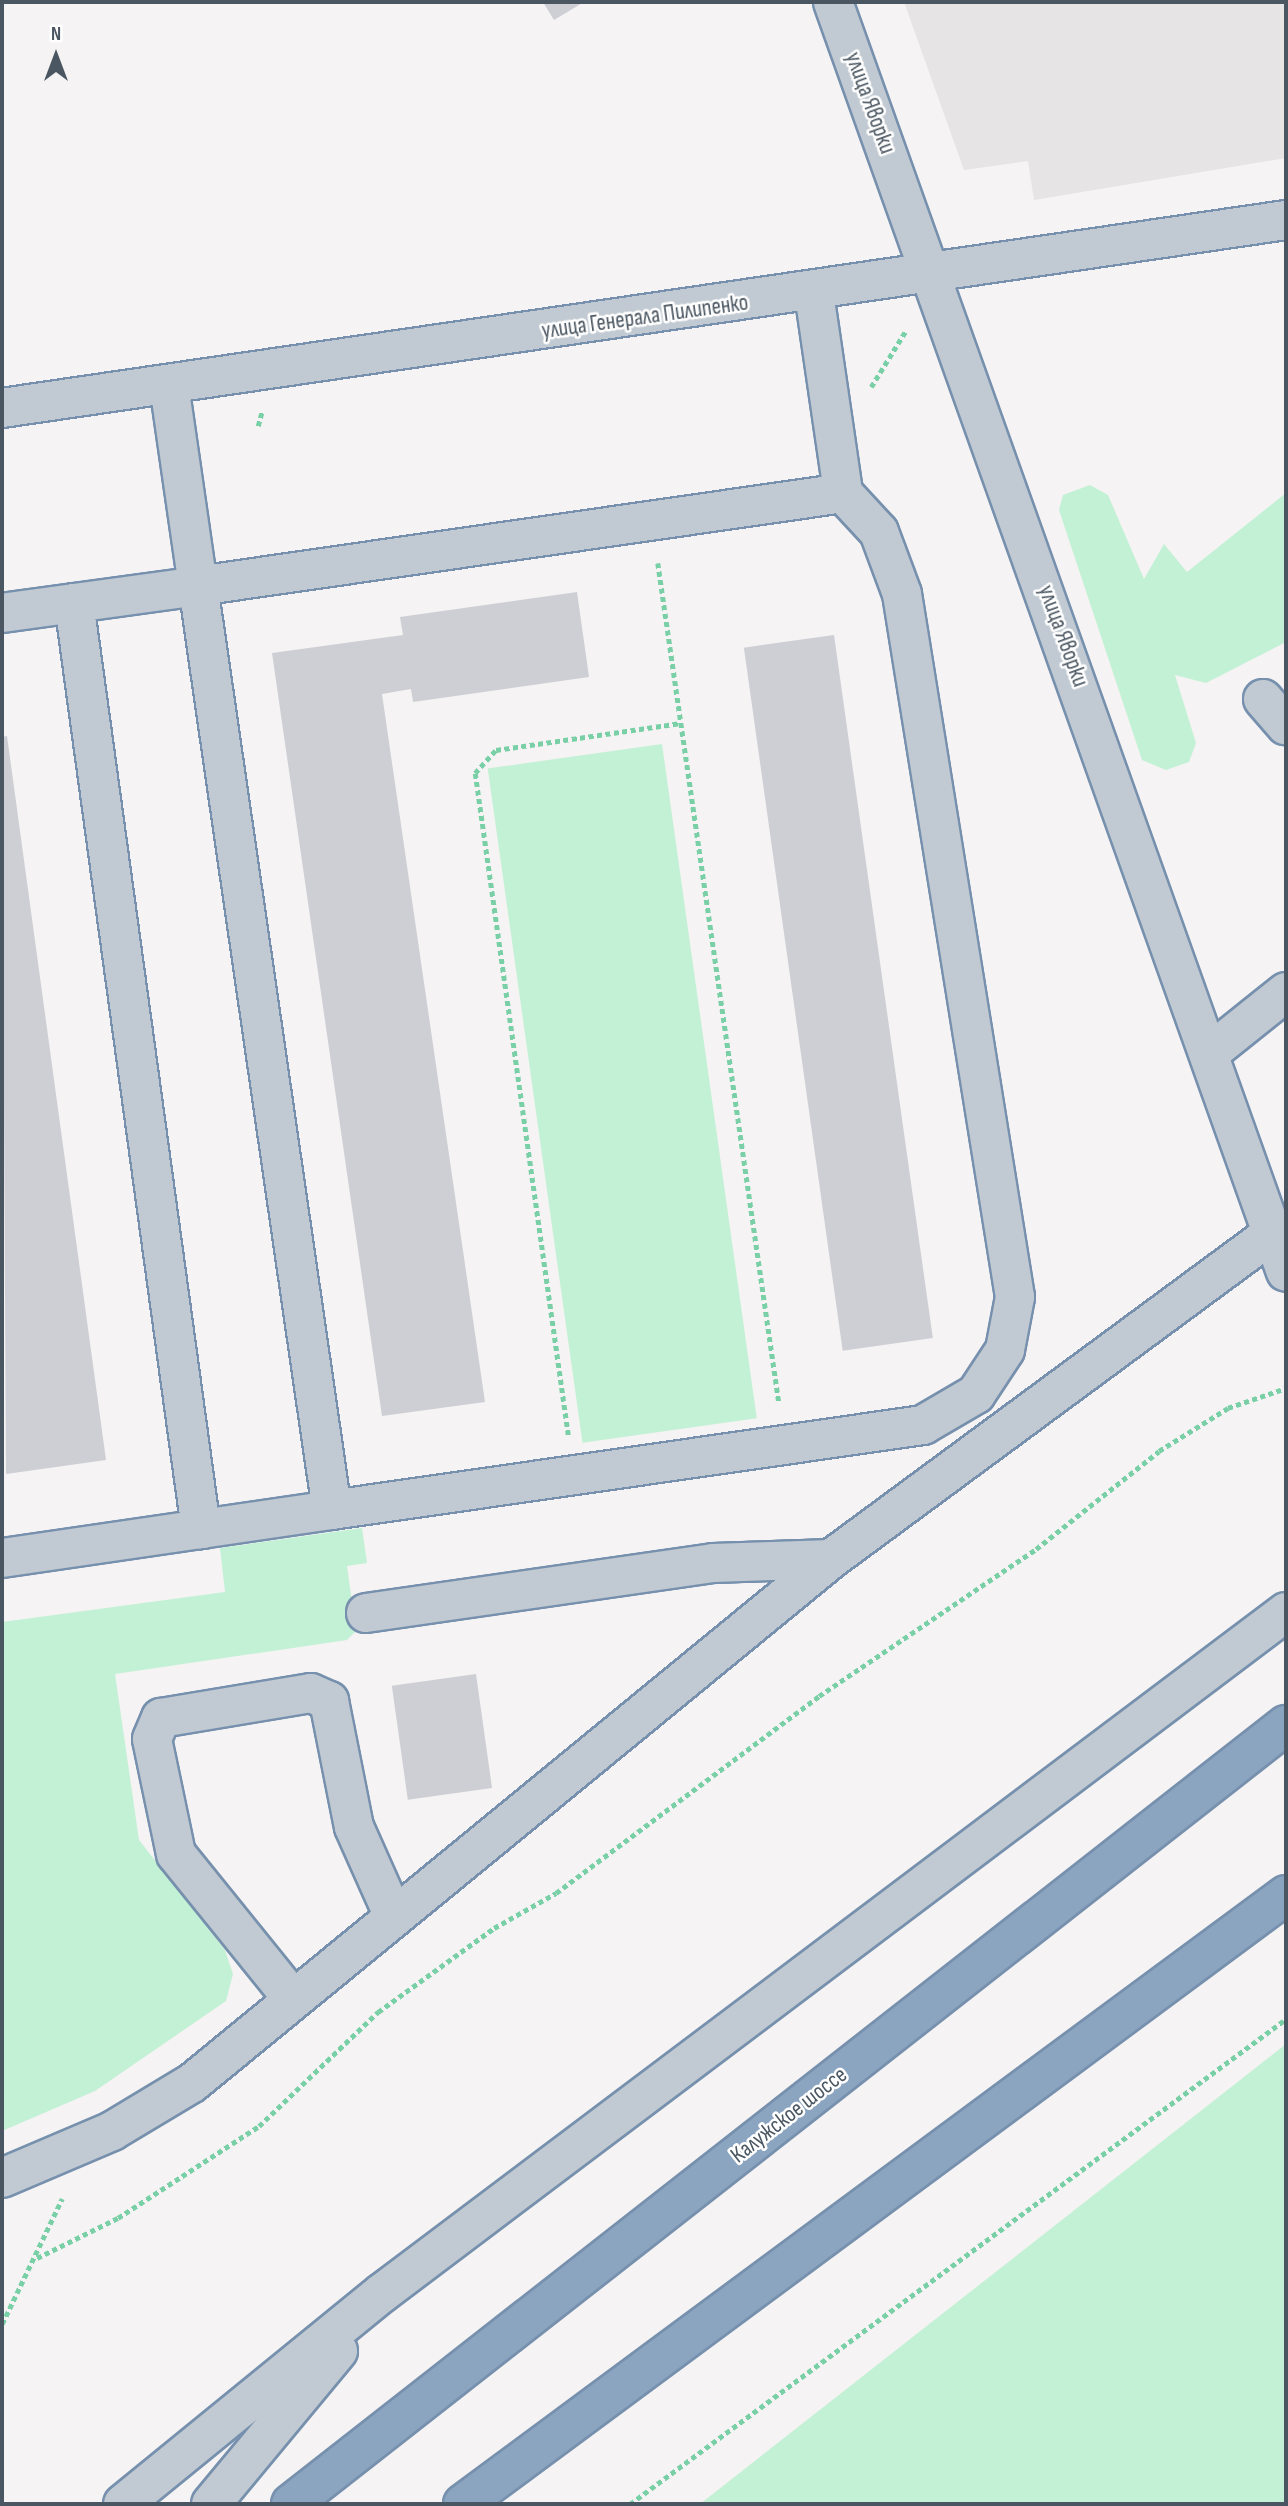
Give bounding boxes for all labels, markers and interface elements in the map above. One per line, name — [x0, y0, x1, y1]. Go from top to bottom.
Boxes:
north arrow — [21, 21, 91, 91]
text: N — [51, 23, 61, 46]
street label: улица Яворки — [839, 48, 901, 158]
street label: улица Генерала Пилипенко — [540, 289, 750, 345]
street label: улица Яворки — [1032, 581, 1094, 691]
street label: Калужское шоссе — [725, 2061, 853, 2169]

